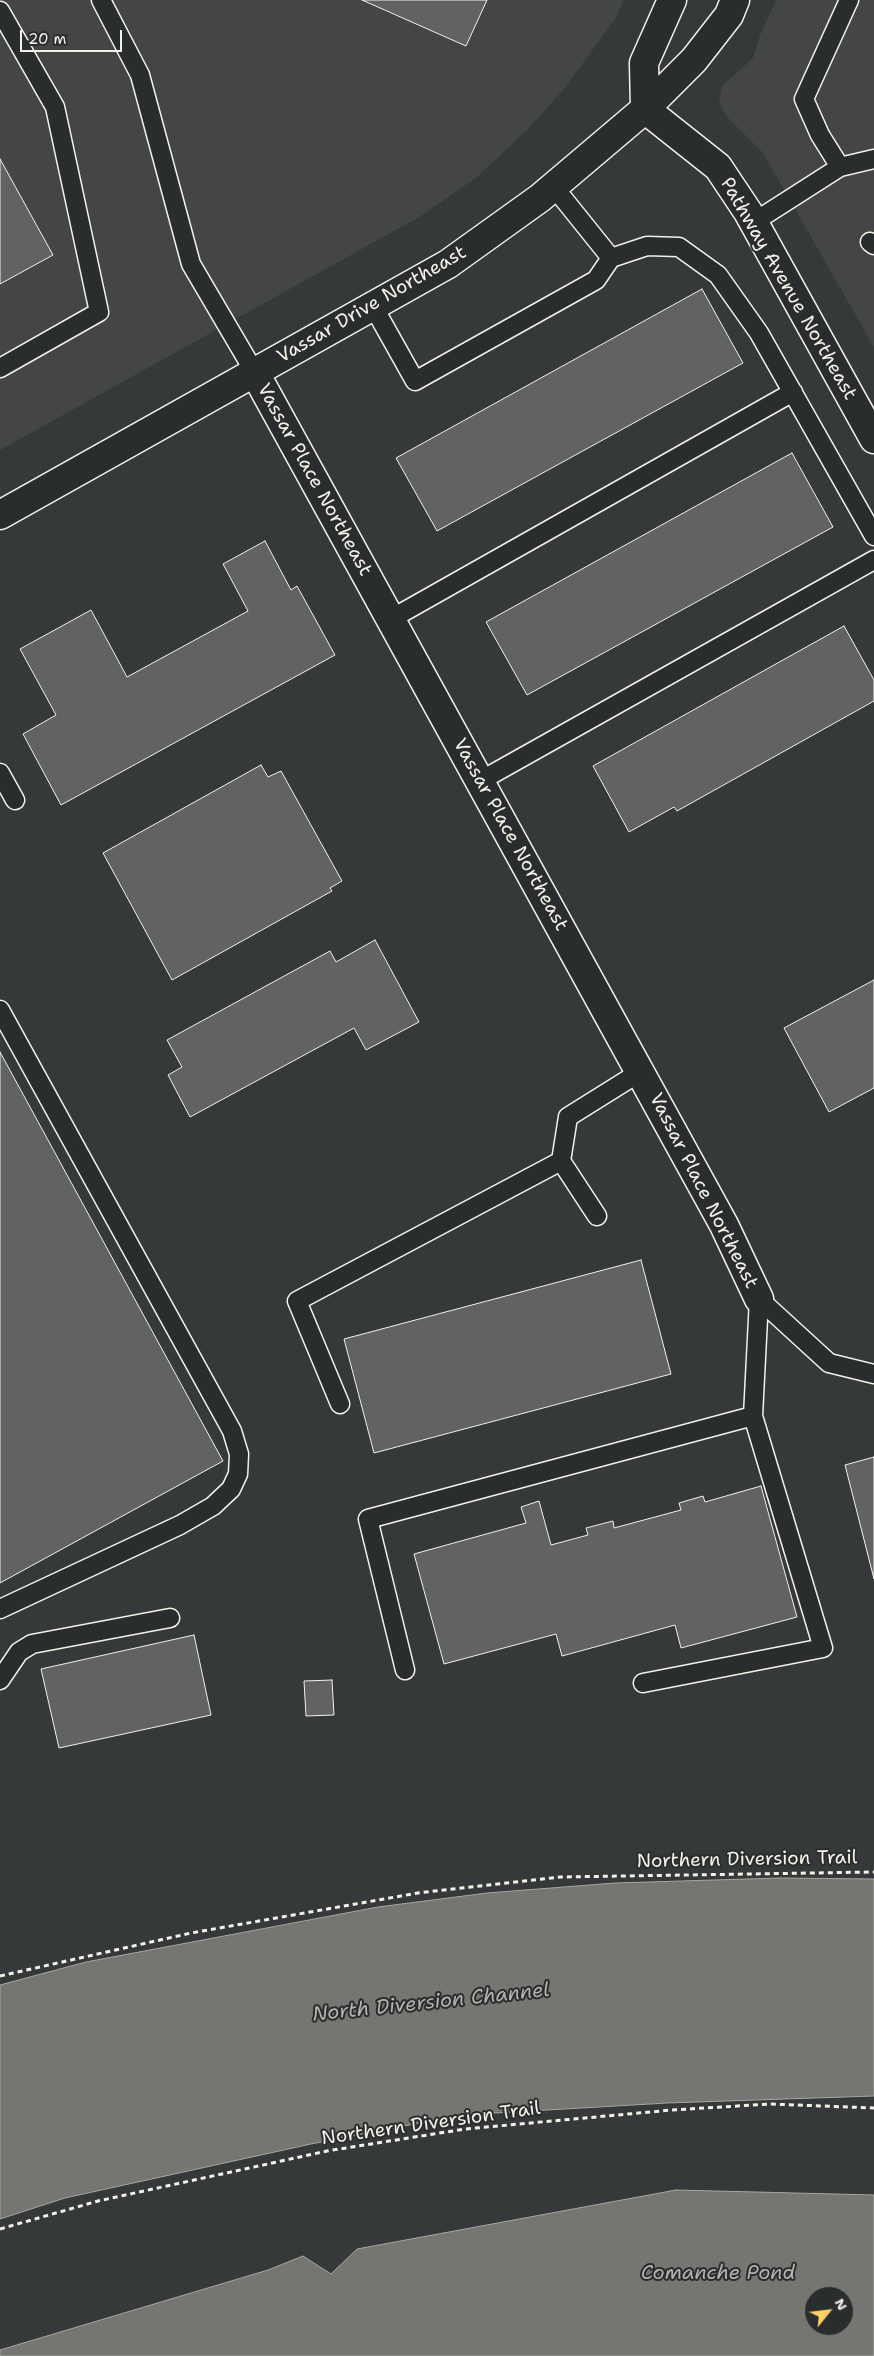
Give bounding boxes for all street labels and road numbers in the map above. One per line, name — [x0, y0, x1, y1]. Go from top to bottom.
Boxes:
street label: Pathway Avenue Northeast — [715, 174, 861, 404]
street label: Vassar Drive Northeast — [273, 242, 471, 368]
street label: Vassar Place Northeast — [252, 380, 376, 580]
street label: Vassar Place Northeast — [448, 735, 572, 935]
street label: Vassar Place Northeast — [644, 1089, 762, 1293]
street label: Northern Diversion Trail — [636, 1847, 858, 1873]
street label: Northern Diversion Trail — [320, 2097, 542, 2151]

